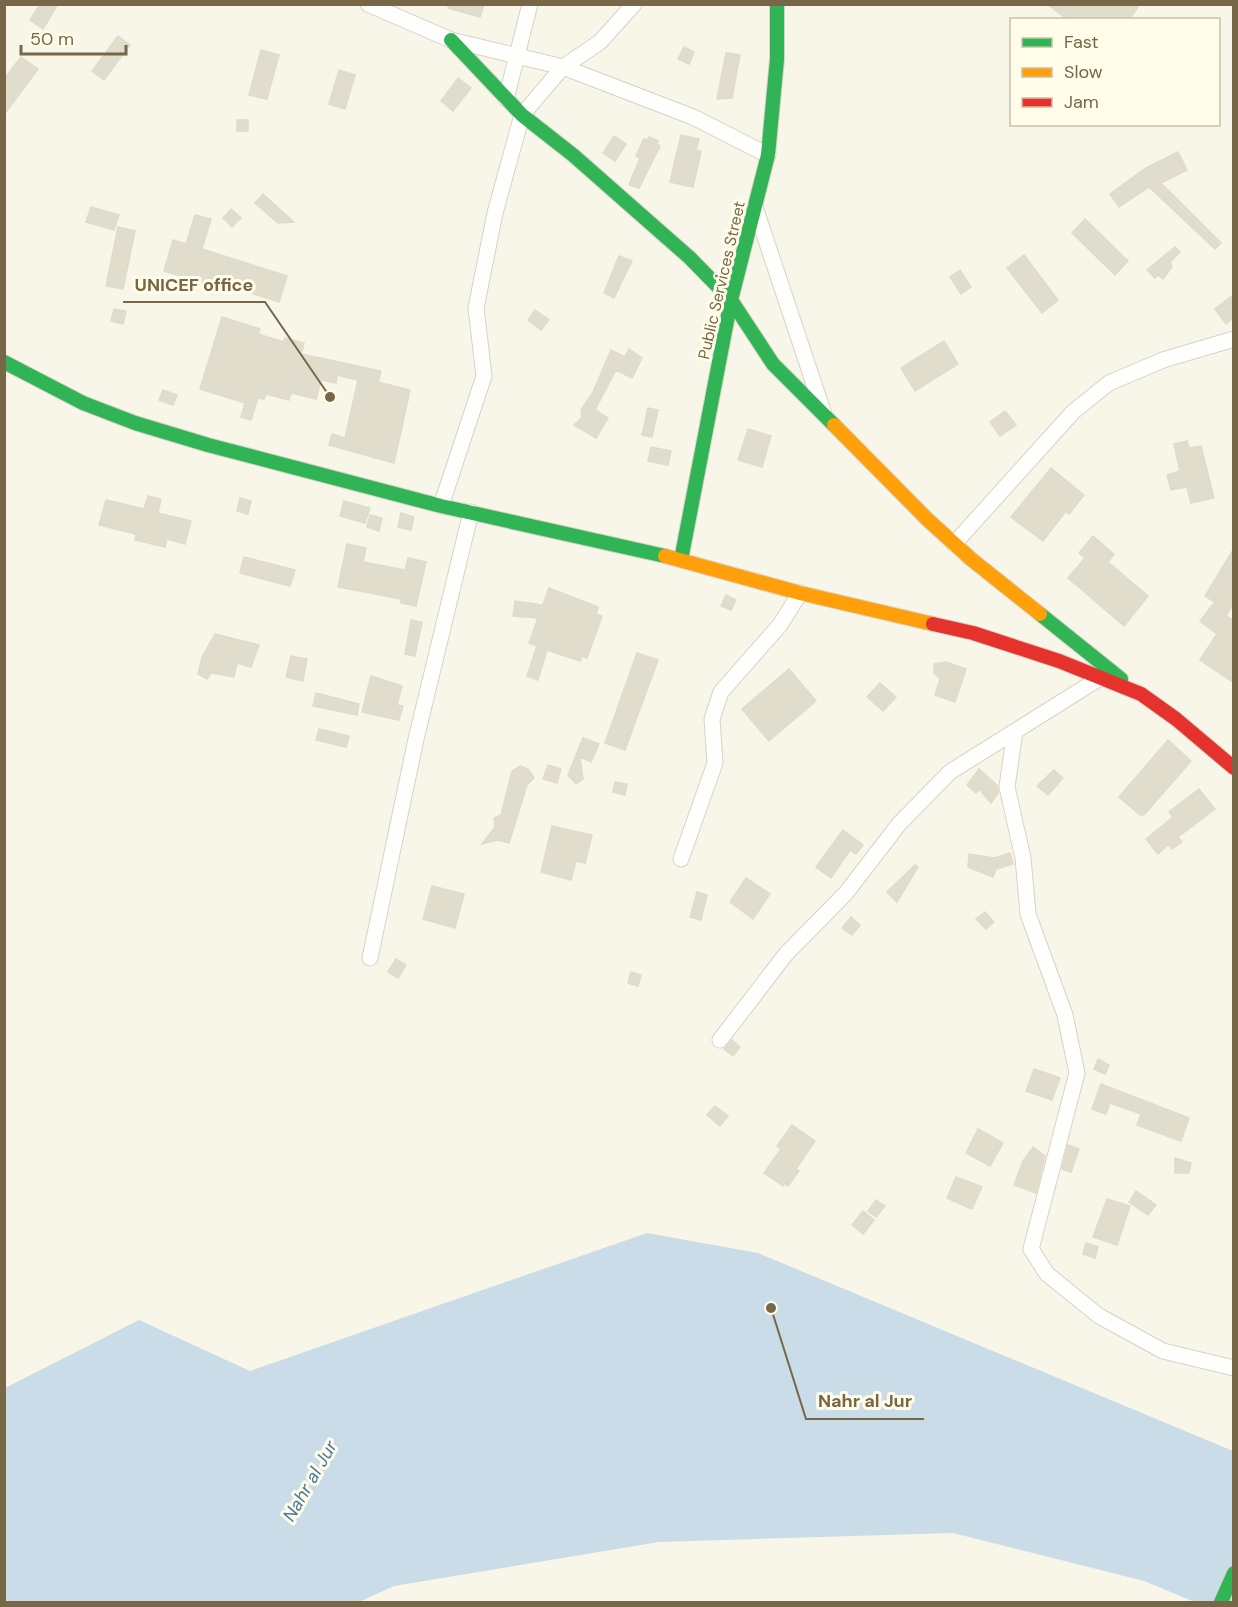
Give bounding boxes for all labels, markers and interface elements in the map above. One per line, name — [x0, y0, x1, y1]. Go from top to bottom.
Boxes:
scale bar — [21, 18, 126, 56]
legend — [1010, 18, 1220, 126]
text: 50 m — [30, 27, 74, 51]
text: Fast — [1064, 30, 1099, 54]
text: Slow — [1064, 60, 1103, 84]
text: Jam — [1064, 90, 1099, 114]
street label: Public Services Street — [693, 199, 750, 361]
callout: UNICEF office — [123, 266, 265, 302]
text: UNICEF office — [135, 273, 254, 297]
callout: Nahr al Jur — [806, 1383, 924, 1419]
text: Nahr al Jur — [818, 1389, 912, 1413]
water label: Nahr al Jur — [277, 1435, 343, 1526]

